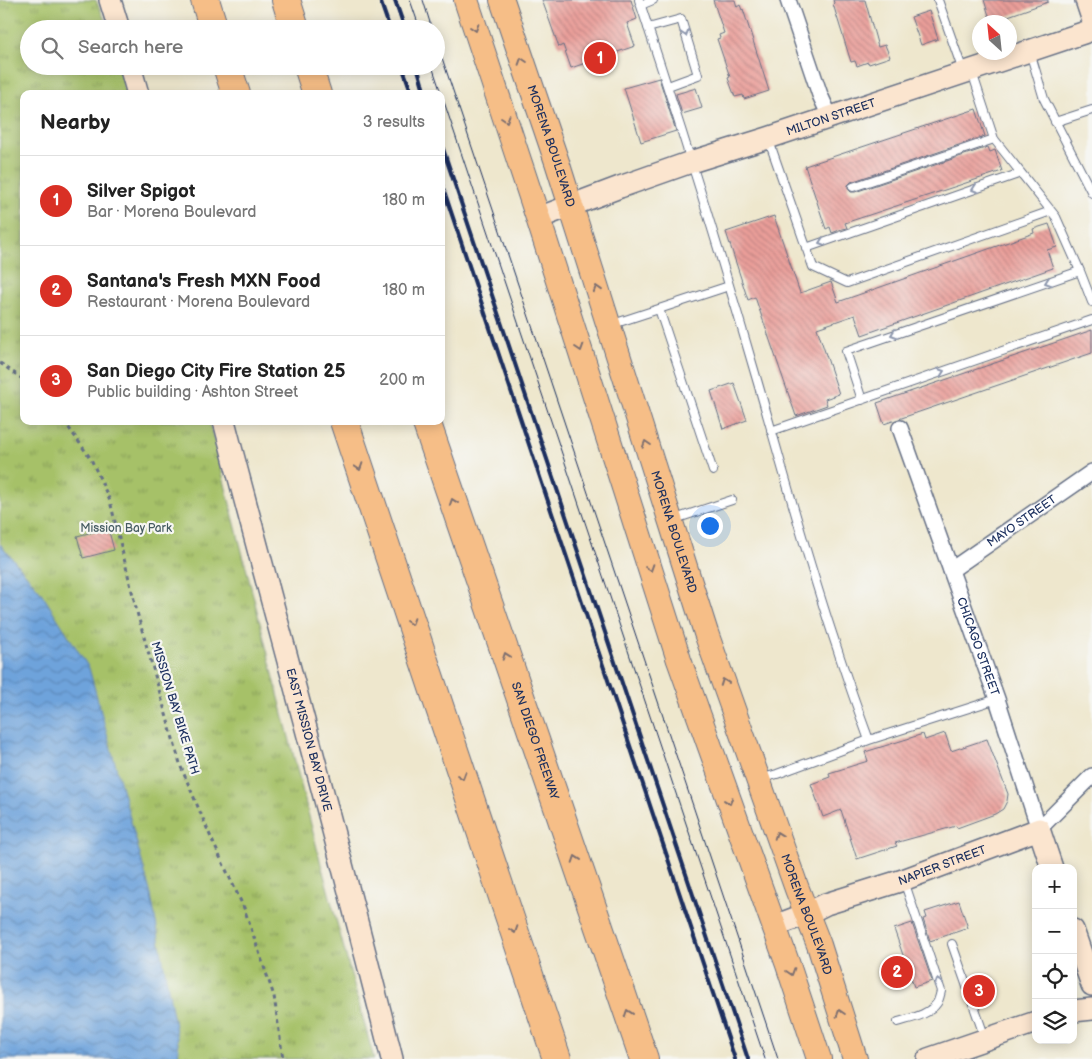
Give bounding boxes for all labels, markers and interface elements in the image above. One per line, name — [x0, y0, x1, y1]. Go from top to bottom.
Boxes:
north arrow — [972, 15, 1017, 60]
search box — [20, 20, 445, 75]
one-way arrow — [470, 24, 480, 32]
one-way arrow — [680, 29, 690, 37]
icon: search — [38, 34, 66, 62]
text: Search here — [78, 36, 183, 59]
pin: 1 — [584, 39, 616, 77]
one-way arrow — [518, 57, 528, 66]
street label: MORENA BOULEVARD — [524, 83, 578, 209]
street label: MILTON STREET — [784, 95, 878, 139]
text: Nearby — [40, 110, 110, 135]
text: 3 results — [363, 113, 425, 132]
one-way arrow — [500, 115, 510, 123]
text: Silver Spigot — [87, 180, 195, 203]
one-way arrow — [971, 183, 980, 193]
text: 1 — [53, 191, 59, 210]
text: 180 m — [383, 191, 425, 210]
text: Bar · Morena Boulevard — [87, 203, 256, 222]
one-way arrow — [818, 237, 826, 247]
text: Santana's Fresh MXN Food — [87, 270, 320, 293]
one-way arrow — [1044, 276, 1053, 286]
text: 2 — [51, 281, 61, 300]
text: 180 m — [383, 281, 425, 300]
one-way arrow — [592, 286, 602, 294]
text: Restaurant · Morena Boulevard — [87, 293, 310, 312]
one-way arrow — [891, 328, 899, 338]
one-way arrow — [574, 344, 584, 352]
text: San Diego City Fire Station 25 — [87, 360, 346, 383]
one-way arrow — [936, 368, 945, 378]
text: 3 — [51, 371, 61, 390]
text: 200 m — [379, 371, 425, 390]
text: Public building · Ashton Street — [87, 383, 298, 402]
one-way arrow — [642, 440, 652, 449]
one-way arrow — [353, 463, 363, 471]
street label: MORENA BOULEVARD — [648, 469, 700, 595]
street label: MAYO STREET — [984, 491, 1060, 550]
one-way arrow — [449, 498, 459, 507]
your location — [697, 513, 723, 539]
park label: Mission Bay Park — [80, 521, 172, 536]
one-way arrow — [644, 564, 654, 572]
street label: CHICAGO STREET — [954, 595, 1003, 698]
one-way arrow — [405, 617, 415, 625]
street label: MISSION BAY BIKE PATH — [148, 640, 202, 776]
one-way arrow — [502, 652, 512, 660]
street label: EAST MISSION BAY DRIVE — [283, 667, 335, 813]
one-way arrow — [720, 678, 730, 686]
street label: SAN DIEGO FREEWAY — [508, 680, 563, 803]
one-way arrow — [456, 771, 466, 779]
one-way arrow — [724, 797, 734, 805]
one-way arrow — [774, 831, 784, 840]
street label: NAPIER STREET — [896, 842, 989, 889]
street label: MORENA BOULEVARD — [778, 852, 836, 977]
one-way arrow — [571, 855, 581, 864]
map controls — [1032, 864, 1077, 1044]
button: + — [1032, 864, 1077, 909]
button: − — [1032, 909, 1077, 954]
one-way arrow — [508, 925, 518, 934]
pin: 2 — [881, 953, 913, 991]
button: locate — [1032, 954, 1077, 999]
one-way arrow — [785, 968, 795, 976]
pin: 3 — [963, 972, 995, 1010]
one-way arrow — [934, 978, 944, 987]
button: layers — [1032, 999, 1077, 1044]
one-way arrow — [624, 1009, 634, 1018]
one-way arrow — [836, 1009, 846, 1017]

